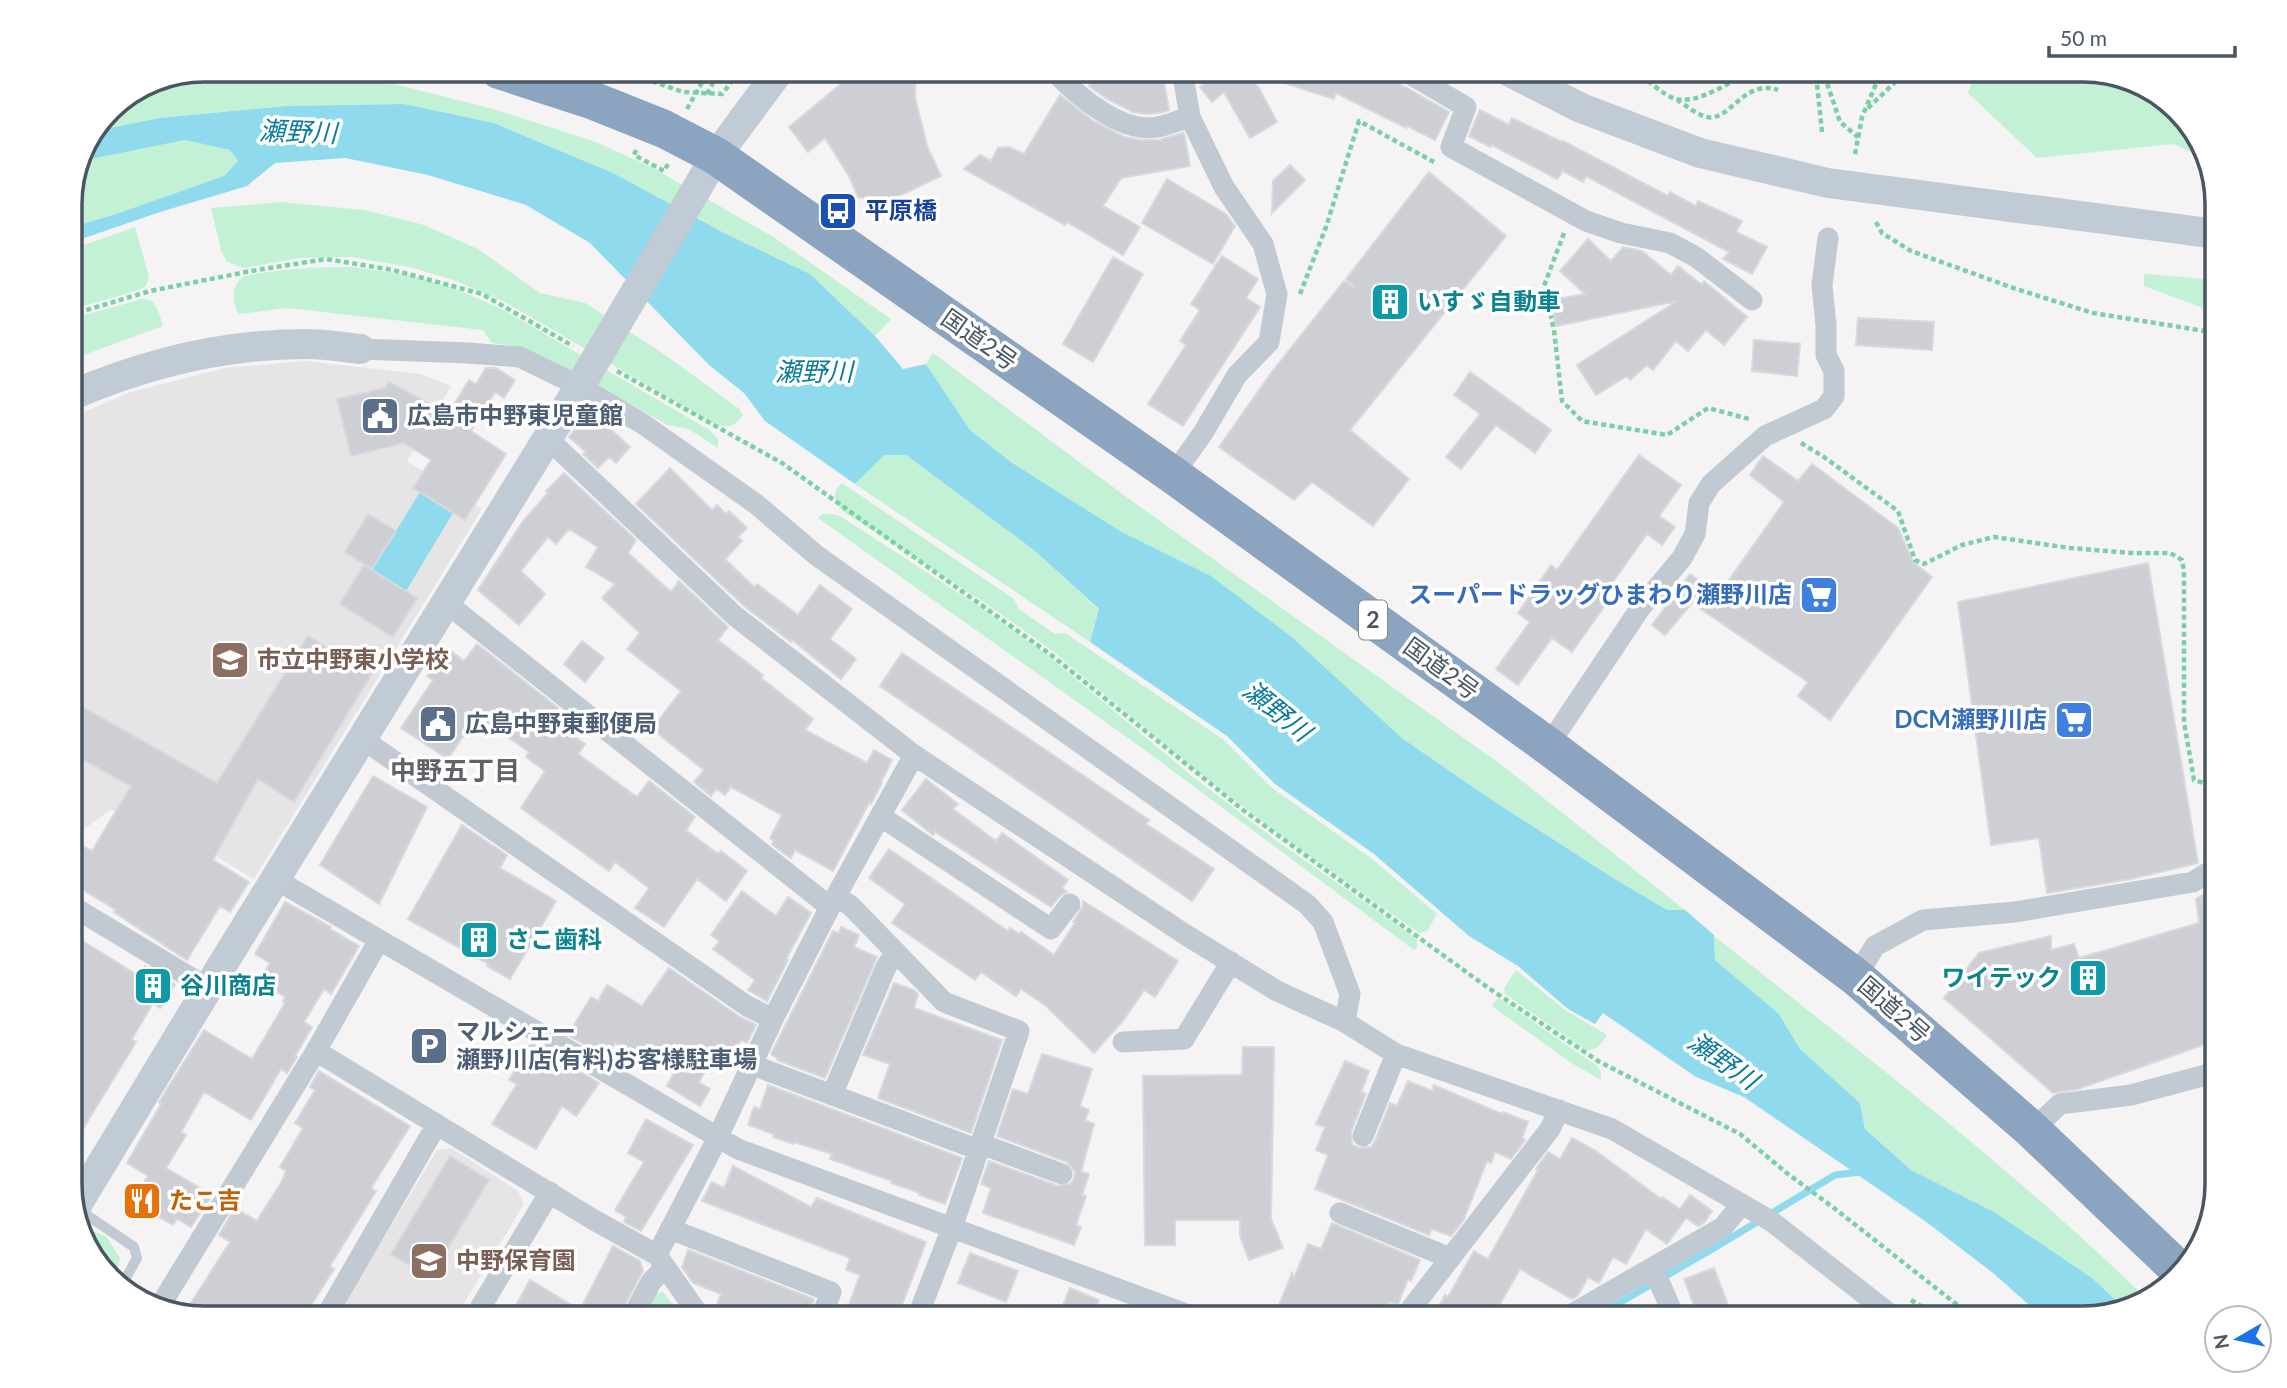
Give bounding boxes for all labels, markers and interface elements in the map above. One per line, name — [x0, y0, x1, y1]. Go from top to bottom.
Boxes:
scale bar — [2049, 14, 2234, 58]
text: 50 m — [2060, 25, 2107, 50]
water label: 瀬野川 — [258, 114, 341, 148]
bus stop icon: 平原橋 — [817, 190, 859, 232]
place label: 平原橋 — [865, 195, 937, 224]
building icon: いすゞ自動車 — [1369, 281, 1411, 323]
place label: いすゞ自動車 — [1417, 286, 1561, 315]
street label: 国道2号 — [936, 302, 1023, 375]
water label: 瀬野川 — [775, 355, 856, 387]
public building icon: 広島市中野東児童館 — [359, 395, 401, 437]
place label: 広島市中野東児童館 — [407, 400, 623, 429]
supermarket icon: スーパードラッグひまわり瀬野川店 — [1798, 574, 1840, 616]
place label: スーパードラッグひまわり瀬野川店 — [1408, 579, 1792, 608]
road number: 2 — [1359, 600, 1387, 640]
street label: 国道2号 — [1399, 631, 1485, 705]
school or university icon: 市立中野東小学校 — [209, 639, 251, 681]
place label: 市立中野東小学校 — [257, 644, 449, 673]
water label: 瀬野川 — [1237, 673, 1320, 749]
supermarket icon: DCM瀬野川店 — [2053, 699, 2095, 741]
public building icon: 広島中野東郵便局 — [417, 703, 459, 745]
place label: DCM瀬野川店 — [1894, 704, 2047, 733]
place label: 広島中野東郵便局 — [465, 708, 657, 737]
district label: 中野五丁目 — [390, 754, 520, 786]
building icon: さこ歯科 — [458, 919, 500, 961]
place label: さこ歯科 — [506, 924, 602, 953]
building icon: ワイテック — [2067, 957, 2109, 999]
place label: ワイテック — [1941, 962, 2061, 991]
building icon: 谷川商店 — [132, 965, 174, 1007]
place label: 谷川商店 — [180, 970, 276, 999]
street label: 国道2号 — [1853, 970, 1937, 1048]
place label: マルシェー 瀬野川店(有料)お客様駐車場 — [456, 1016, 757, 1073]
parking icon: マルシェー 瀬野川店(有料)お客様駐車場 — [408, 1025, 450, 1067]
water label: 瀬野川 — [1682, 1025, 1767, 1097]
restaurant icon: たこ吉 — [121, 1180, 163, 1222]
place label: たこ吉 — [169, 1185, 241, 1214]
school or university icon: 中野保育園 — [408, 1240, 450, 1282]
place label: 中野保育園 — [456, 1245, 576, 1274]
north arrow — [2203, 1304, 2273, 1374]
text: N — [2208, 1333, 2233, 1351]

